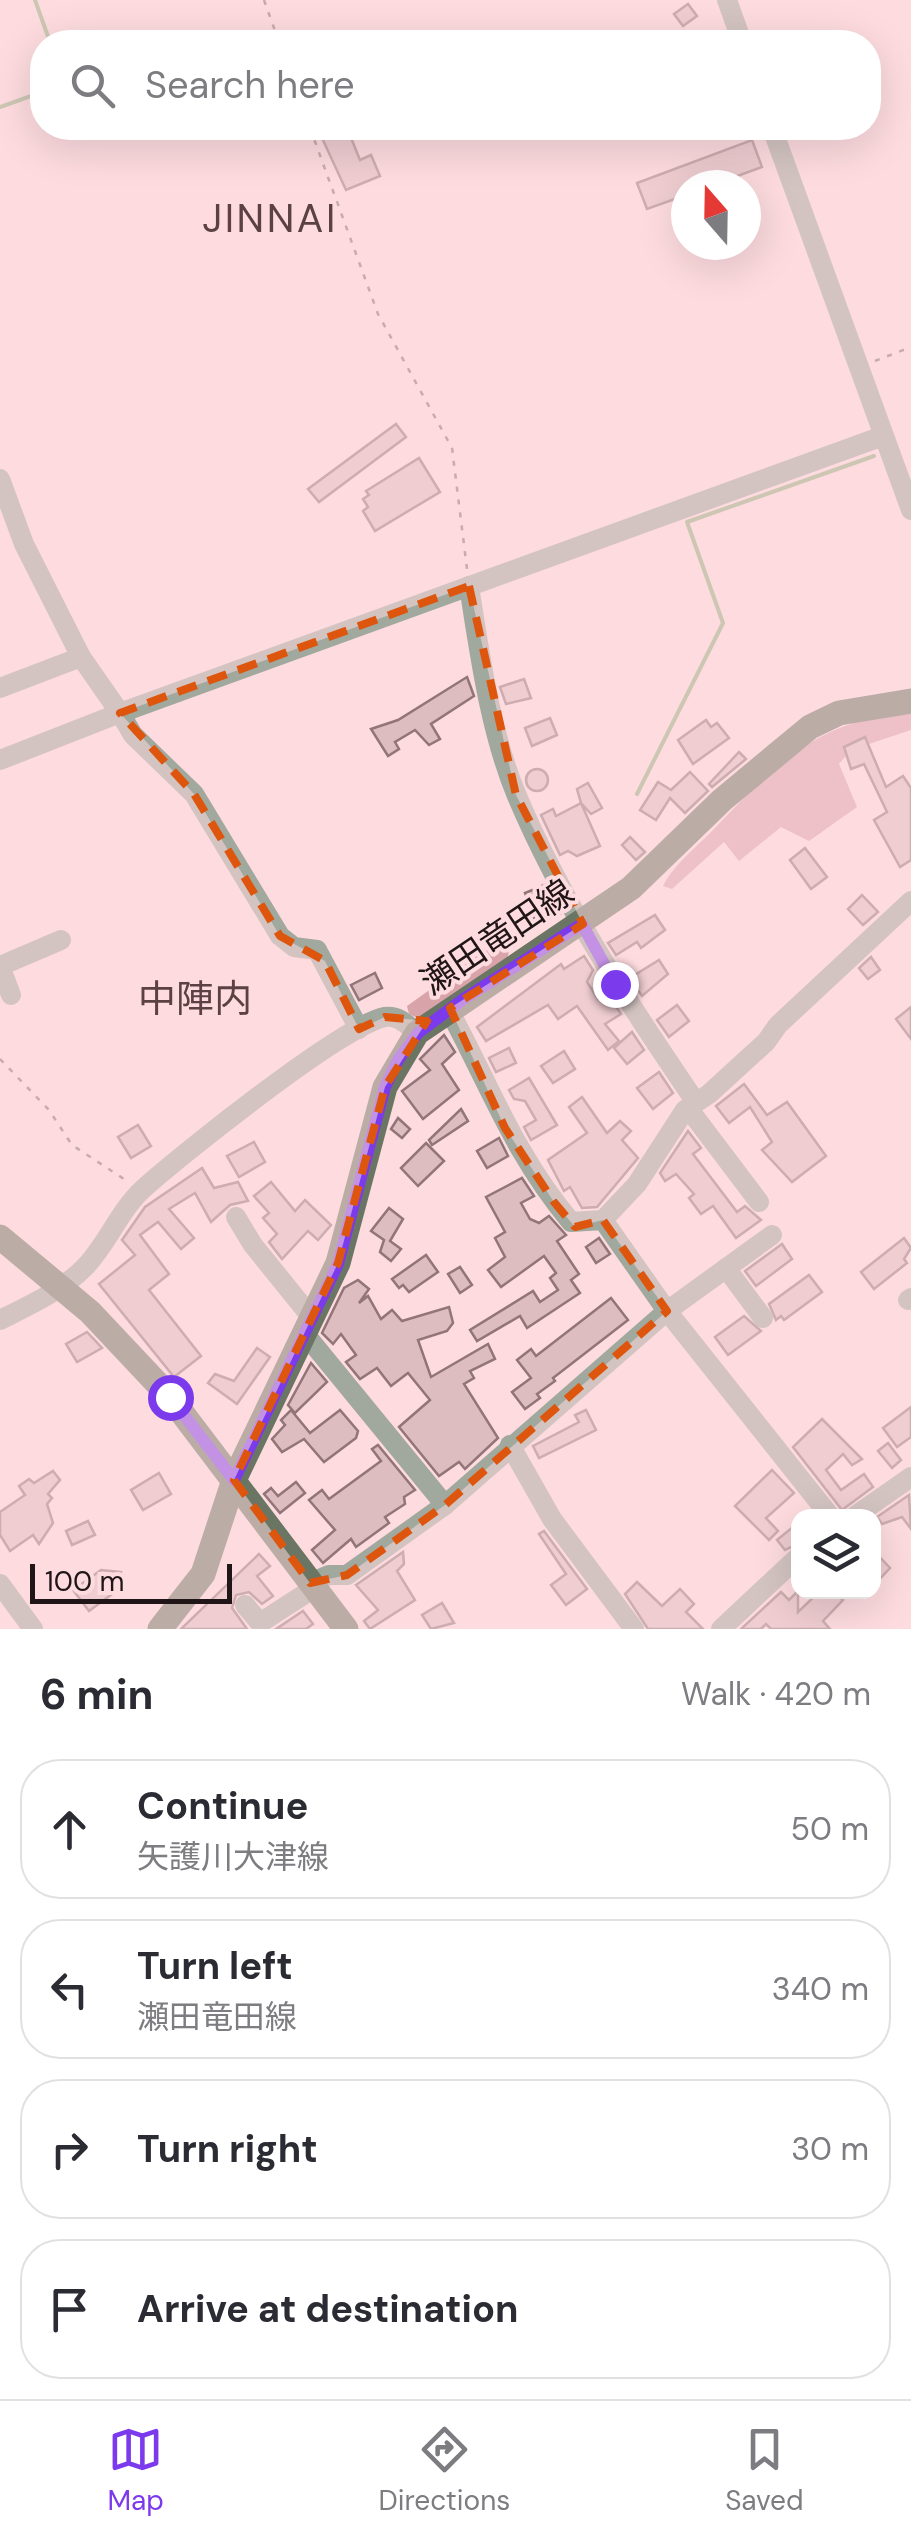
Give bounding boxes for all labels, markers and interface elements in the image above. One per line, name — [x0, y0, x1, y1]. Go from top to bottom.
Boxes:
search box — [30, 30, 881, 140]
icon: search — [65, 58, 120, 113]
text: Search here — [145, 60, 355, 110]
north arrow — [671, 170, 761, 260]
district label: JINNAI — [202, 192, 338, 244]
street label: 瀬田竜田線 — [412, 869, 582, 1005]
route end — [593, 962, 639, 1008]
district label: 中陣内 — [138, 974, 252, 1024]
route start — [148, 1375, 194, 1421]
map controls — [791, 1509, 881, 1599]
button: layers — [791, 1509, 881, 1599]
scale bar — [30, 1559, 232, 1604]
text: 100 m — [45, 1563, 124, 1600]
text: 6 min — [40, 1667, 153, 1722]
text: Walk · 420 m — [681, 1673, 871, 1715]
text: Continue — [137, 1781, 308, 1831]
icon: ahead — [42, 1802, 97, 1857]
text: 50 m — [791, 1808, 869, 1850]
text: 矢護川大津線 — [137, 1836, 329, 1878]
text: Turn left — [137, 1941, 293, 1991]
icon: left — [42, 1962, 97, 2017]
text: 340 m — [772, 1968, 869, 2010]
text: 瀬田竜田線 — [137, 1996, 297, 2038]
icon: right — [42, 2122, 97, 2177]
text: Turn right — [137, 2124, 318, 2174]
text: 30 m — [791, 2128, 869, 2170]
icon: arrive — [42, 2282, 97, 2337]
text: Arrive at destination — [137, 2284, 519, 2334]
tab: Map — [107, 2422, 164, 2519]
tab: Directions — [379, 2422, 510, 2519]
tab: Saved — [725, 2422, 804, 2519]

